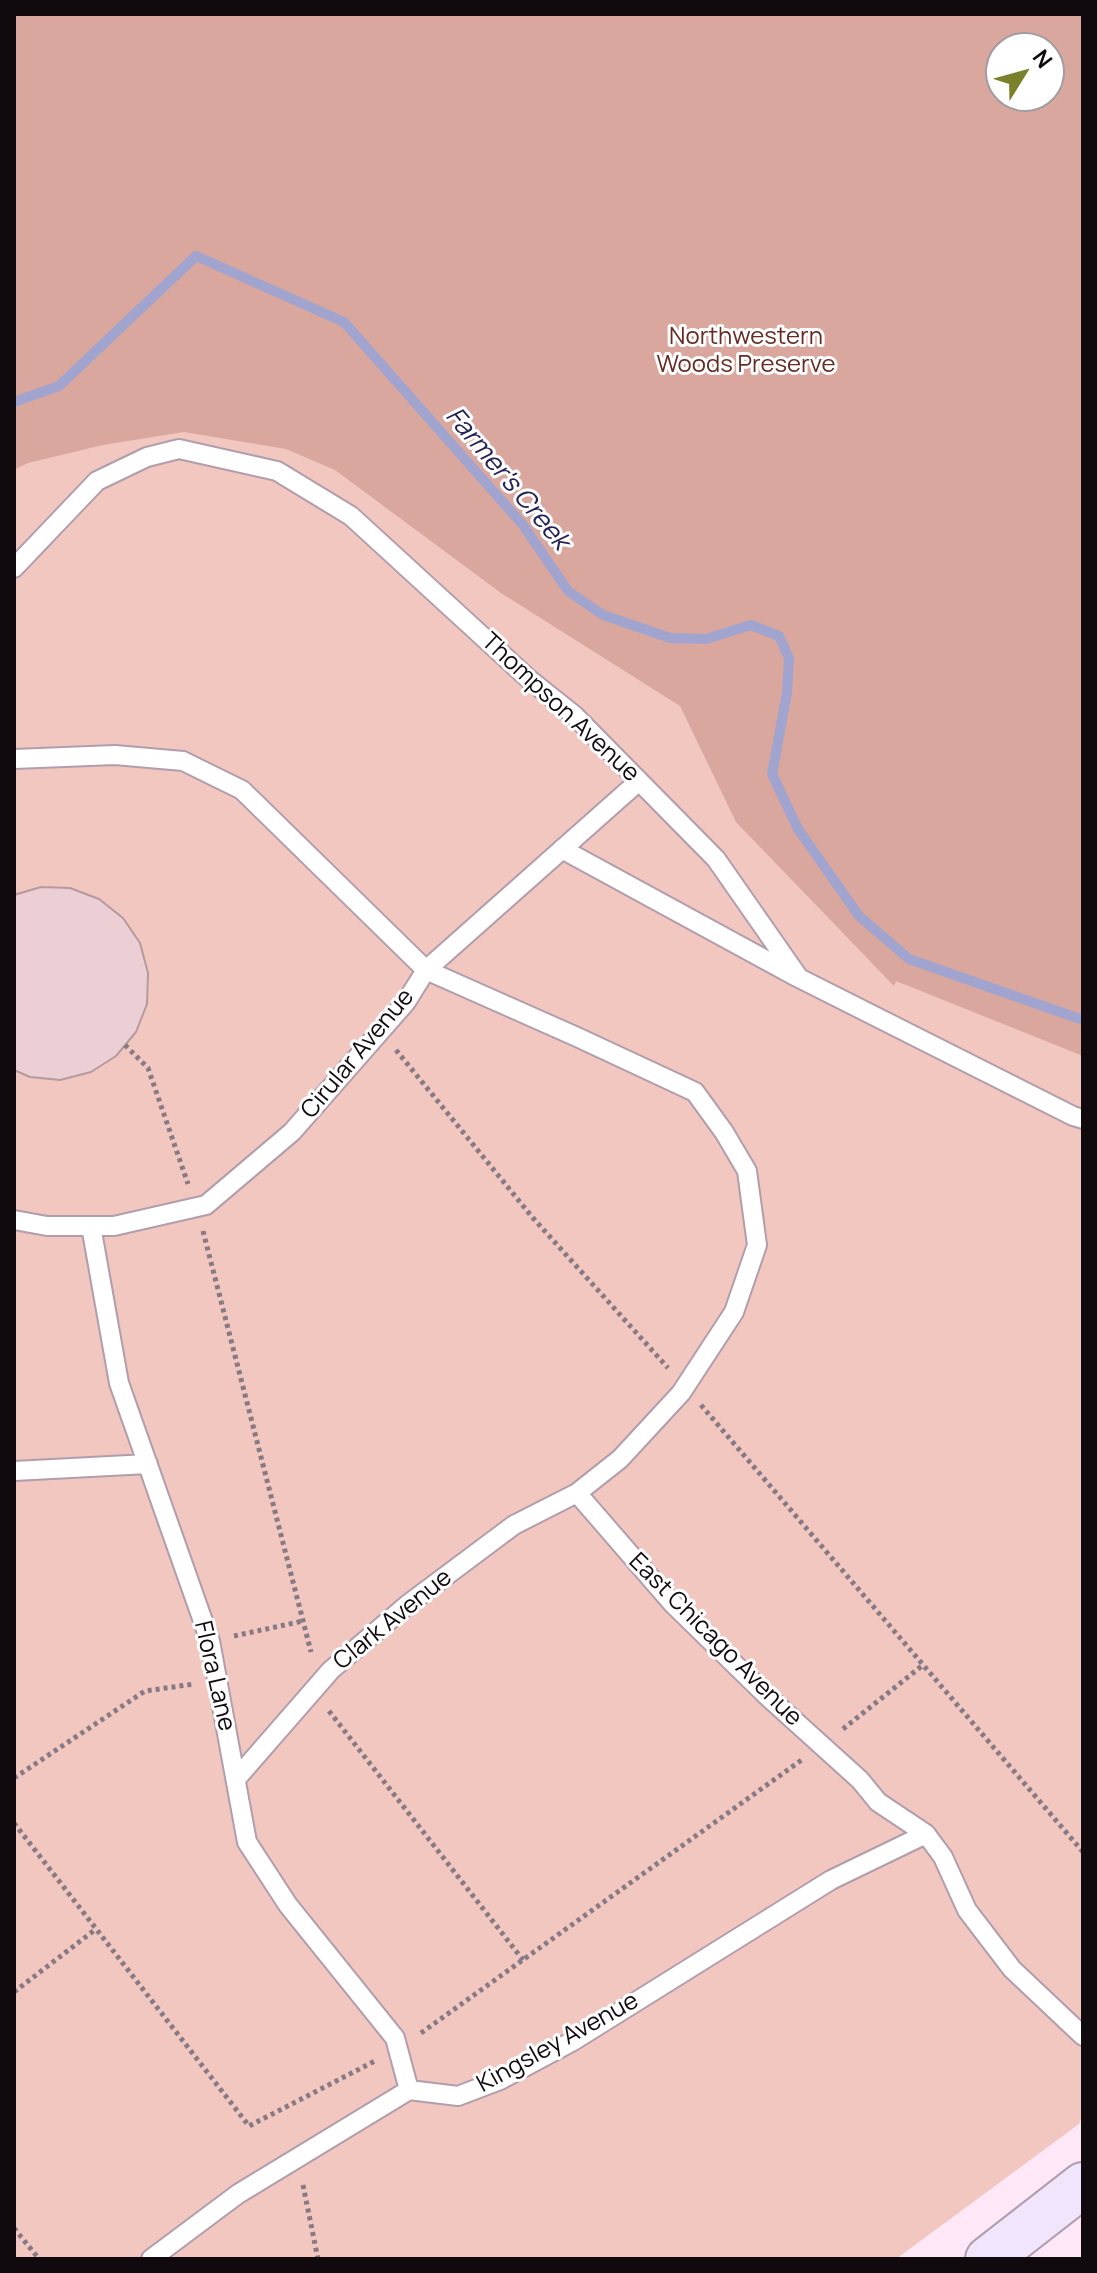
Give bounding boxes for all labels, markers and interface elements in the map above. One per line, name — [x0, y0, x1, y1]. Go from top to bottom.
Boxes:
north arrow — [985, 32, 1065, 112]
text: N — [1026, 43, 1059, 74]
park label: Northwestern Woods Preserve — [657, 323, 835, 379]
water label: Farmer's Creek — [438, 401, 576, 557]
street label: Thompson Avenue — [475, 627, 645, 789]
street label: Cirular Avenue — [295, 983, 421, 1125]
street label: East Chicago Avenue — [622, 1547, 808, 1733]
street label: Clark Avenue — [328, 1564, 458, 1676]
street label: Flora Lane — [187, 1618, 241, 1734]
street label: Kingsley Avenue — [472, 1987, 644, 2099]

